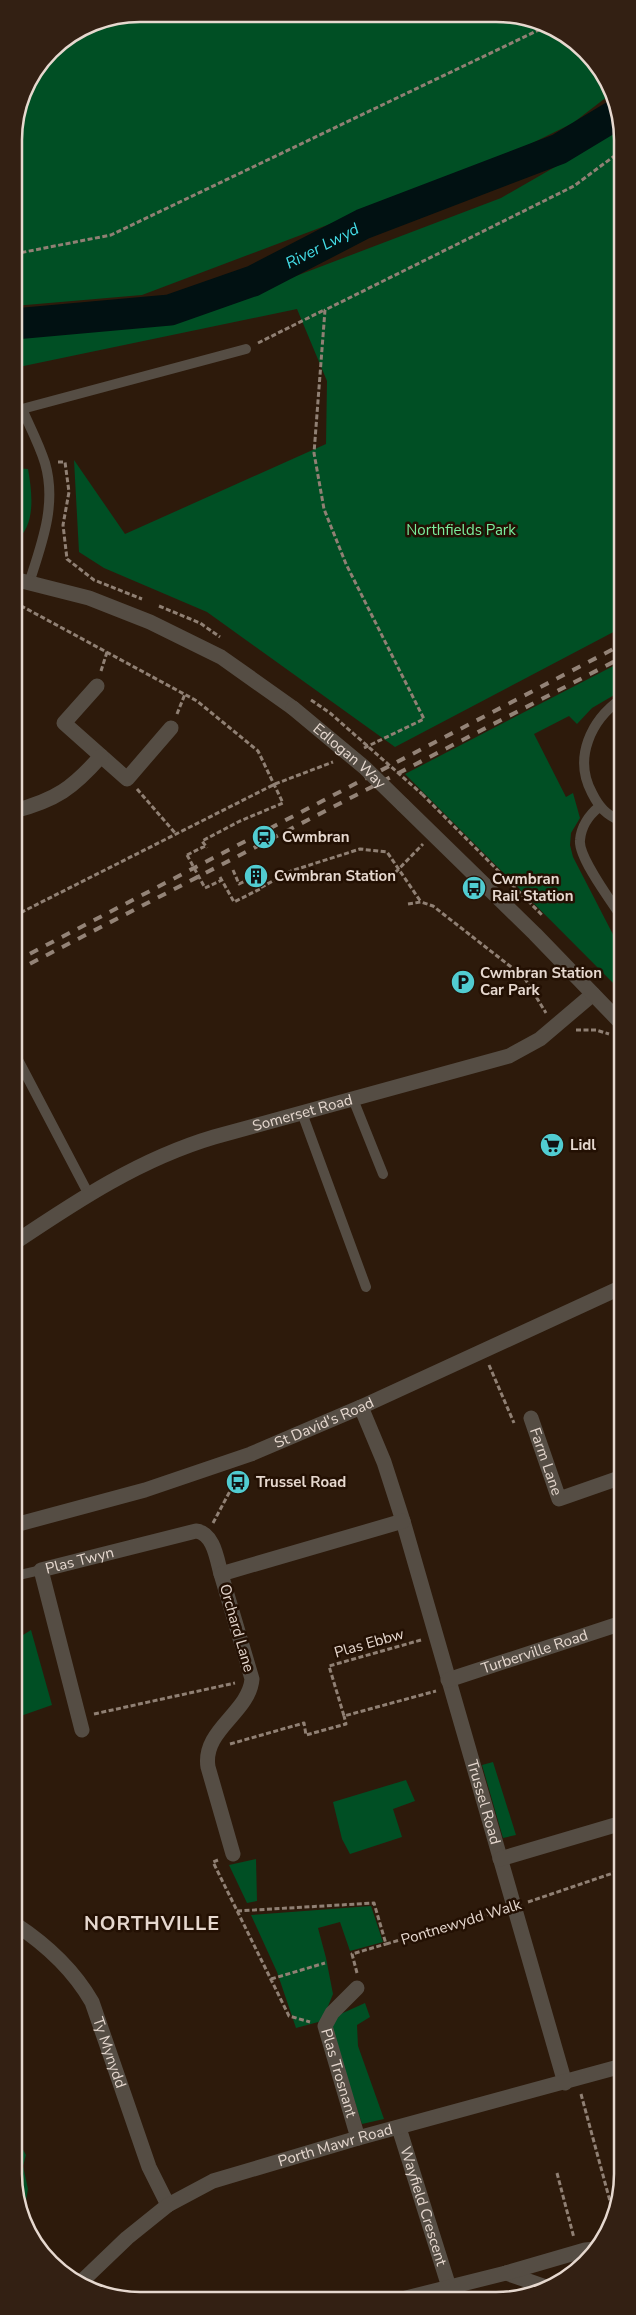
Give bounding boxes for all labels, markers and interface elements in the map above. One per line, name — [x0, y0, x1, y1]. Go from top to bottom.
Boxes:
water label: River Lwyd — [282, 218, 363, 274]
park label: Northfields Park — [406, 520, 516, 540]
street label: Edlogan Way — [309, 719, 390, 793]
station icon: Cwmbran — [251, 824, 277, 850]
place label: Cwmbran — [282, 827, 350, 847]
building icon: Cwmbran Station — [243, 863, 269, 889]
place label: Cwmbran Station — [274, 866, 396, 886]
place label: Cwmbran Rail Station — [492, 869, 573, 906]
bus stop icon: Cwmbran Rail Station — [461, 875, 487, 901]
place label: Cwmbran Station Car Park — [480, 963, 602, 1000]
parking icon: Cwmbran Station Car Park — [450, 969, 476, 995]
street label: Somerset Road — [250, 1089, 355, 1136]
supermarket icon: Lidl — [539, 1132, 565, 1158]
place label: Lidl — [570, 1135, 596, 1155]
street label: St David's Road — [271, 1392, 377, 1453]
street label: Farm Lane — [525, 1425, 567, 1498]
bus stop icon: Trussel Road — [225, 1469, 251, 1495]
place label: Trussel Road — [256, 1472, 346, 1492]
street label: Plas Twyn — [43, 1542, 116, 1579]
street label: Orchard Lane — [215, 1582, 259, 1674]
street label: Plas Ebbw — [332, 1623, 407, 1662]
street label: Turberville Road — [479, 1625, 590, 1678]
street label: Trussel Road — [462, 1757, 506, 1847]
street label: Pontnewydd Walk — [398, 1894, 524, 1950]
district label: NORTHVILLE — [84, 1910, 220, 1937]
street label: Ty Mynydd — [88, 2014, 131, 2091]
street label: Plas Trosnant — [316, 2026, 362, 2121]
street label: Porth Mawr Road — [276, 2119, 395, 2171]
street label: Wayfield Crescent — [395, 2144, 452, 2269]

